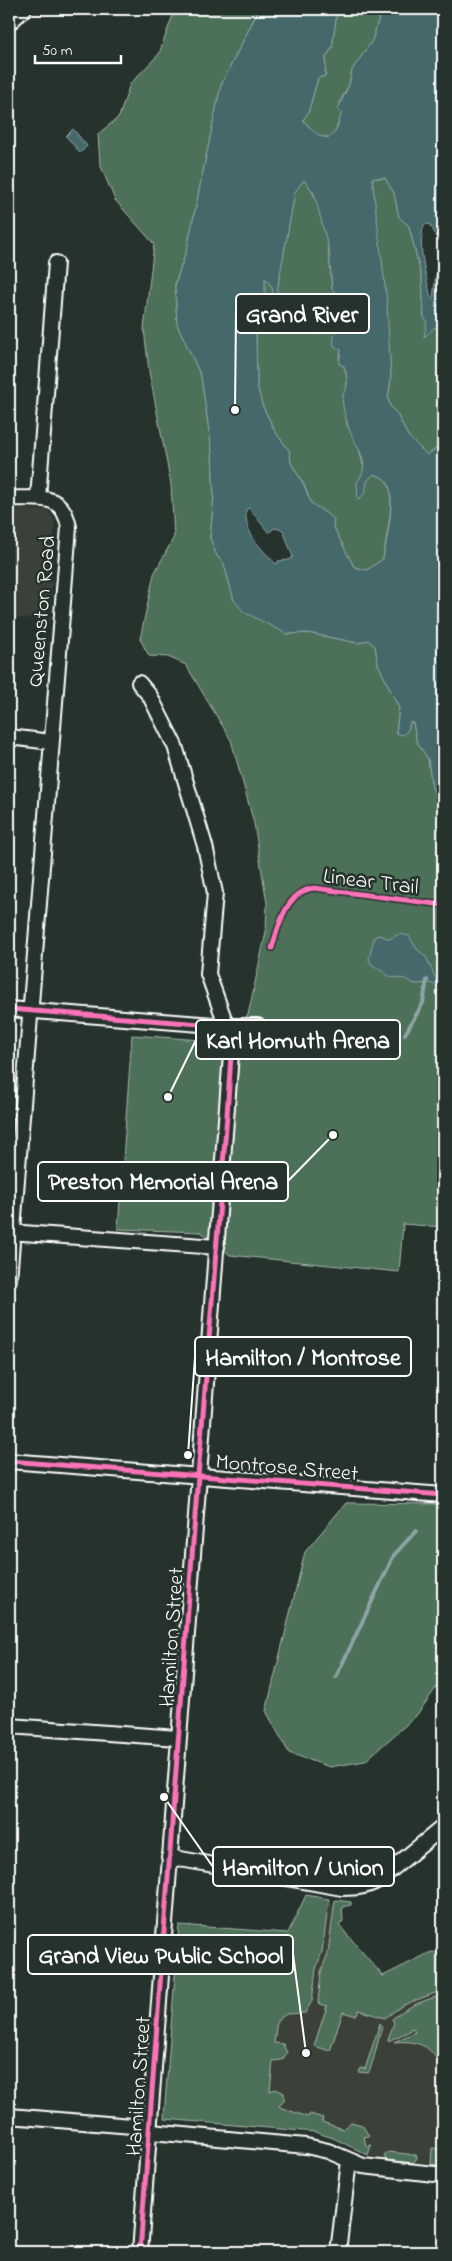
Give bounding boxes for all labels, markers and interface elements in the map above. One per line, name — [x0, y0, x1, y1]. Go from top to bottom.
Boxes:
scale bar — [35, 32, 121, 64]
text: 50 m — [42, 40, 73, 62]
callout: Grand River — [236, 294, 369, 333]
text: Grand River — [246, 299, 359, 334]
street label: Queenston Road — [20, 534, 66, 688]
street label: Linear Trail — [321, 861, 420, 905]
callout: Karl Homuth Arena — [196, 1020, 400, 1059]
text: Karl Homuth Arena — [206, 1025, 390, 1060]
callout: Preston Memorial Arena — [38, 1162, 288, 1201]
text: Preston Memorial Arena — [48, 1166, 278, 1201]
callout: Hamilton / Montrose — [195, 1337, 411, 1376]
text: Hamilton / Montrose — [205, 1342, 402, 1377]
street label: Montrose Street — [214, 1447, 360, 1491]
street label: Hamilton Street — [152, 1566, 194, 1708]
callout: Hamilton / Union — [213, 1847, 394, 1886]
text: Hamilton / Union — [222, 1852, 384, 1887]
callout: Grand View Public School — [28, 1935, 293, 1974]
text: Grand View Public School — [39, 1940, 283, 1975]
street label: Hamilton Street — [119, 2015, 161, 2157]

